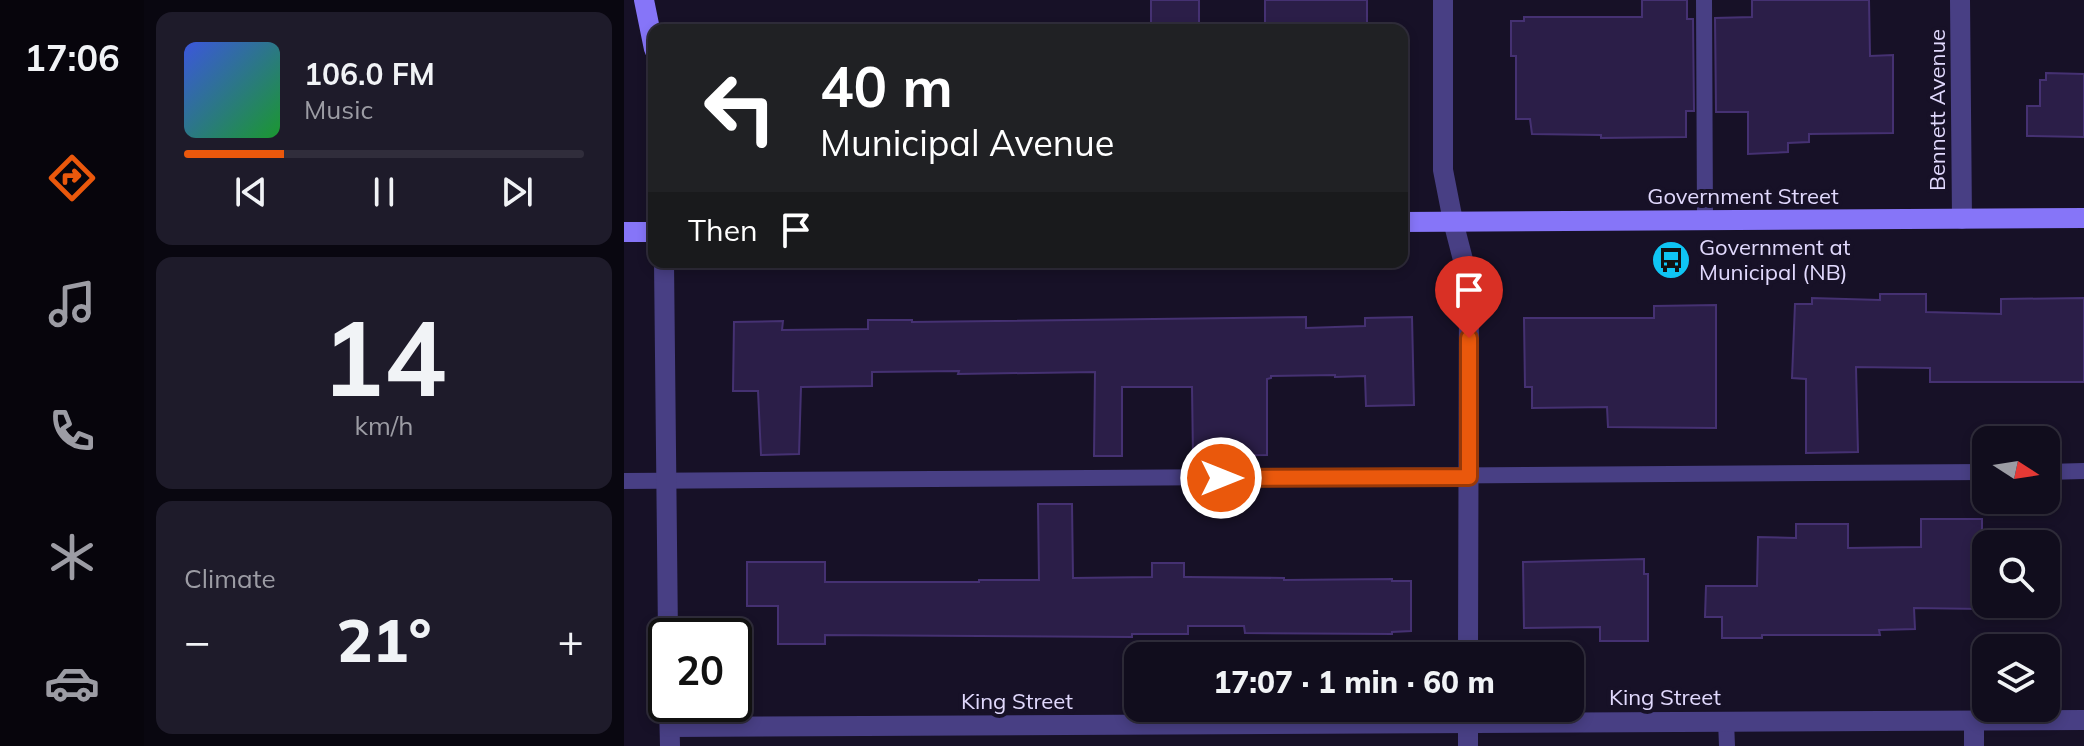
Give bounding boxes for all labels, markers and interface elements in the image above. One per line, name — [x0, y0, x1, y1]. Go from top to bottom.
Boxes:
street label: Bennett Avenue — [1923, 29, 1951, 191]
text: 17:06 — [24, 35, 120, 80]
text: 40 m — [820, 51, 953, 121]
text: 106.0 FM — [304, 55, 435, 93]
icon: left — [688, 56, 792, 160]
text: Music — [304, 93, 373, 126]
text: Municipal Avenue — [820, 120, 1114, 165]
icon: directions — [44, 150, 100, 206]
icon: previous — [229, 170, 273, 214]
icon: pause — [362, 170, 406, 214]
icon: next — [495, 170, 539, 214]
street label: Government Street — [1647, 182, 1839, 210]
icon: arrive — [774, 208, 818, 252]
text: Then — [688, 211, 758, 249]
place label: Government at Municipal (NB) — [1699, 233, 1851, 286]
bus stop icon: Government at Municipal (NB) — [1650, 239, 1692, 281]
pin — [1435, 256, 1503, 338]
icon: arrive — [1447, 268, 1491, 312]
icon: music — [44, 276, 100, 332]
text: 14 — [322, 291, 446, 422]
icon: phone — [44, 403, 100, 459]
text: km/h — [355, 409, 413, 442]
north arrow — [1972, 426, 2060, 514]
map controls — [1972, 426, 2060, 722]
position arrow — [1179, 436, 1263, 520]
icon: climate — [44, 529, 100, 585]
button: search — [1972, 530, 2060, 618]
text: Climate — [184, 562, 276, 595]
text: 21° — [336, 602, 432, 677]
text: − — [184, 613, 210, 668]
text: + — [558, 613, 584, 668]
speed limit sign: 20 — [648, 618, 752, 722]
button: layers — [1972, 634, 2060, 722]
icon: car — [44, 655, 100, 711]
text: 17:07 · 1 min · 60 m — [1213, 663, 1495, 701]
street label: King Street — [1609, 683, 1721, 711]
street label: King Street — [961, 687, 1073, 715]

